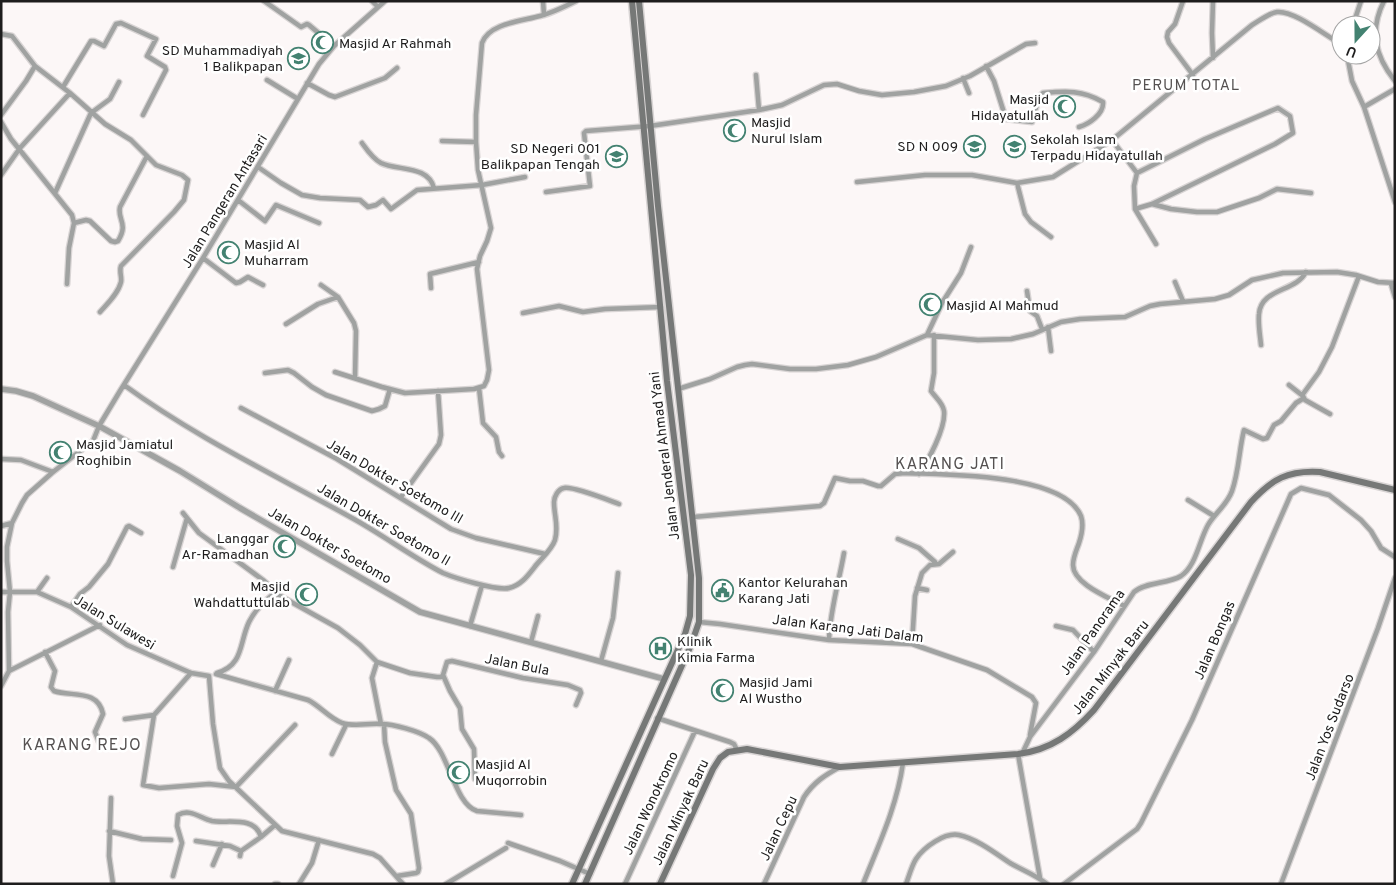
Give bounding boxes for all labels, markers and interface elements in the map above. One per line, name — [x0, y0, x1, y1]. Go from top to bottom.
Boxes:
north arrow — [1331, 15, 1381, 65]
mosque icon: Masjid Ar Rahmah — [311, 31, 335, 55]
place label: Masjid Ar Rahmah — [339, 36, 452, 53]
text: U — [1344, 41, 1360, 60]
place label: SD Muhammadiyah 1 Balikpapan — [162, 43, 283, 76]
school or university icon: SD Muhammadiyah 1 Balikpapan — [287, 46, 311, 70]
district label: PERUM TOTAL — [1132, 77, 1240, 96]
place label: Masjid Hidayatullah — [971, 92, 1049, 125]
mosque icon: Masjid Hidayatullah — [1053, 95, 1077, 119]
place label: Masjid Nurul Islam — [751, 115, 822, 148]
mosque icon: Masjid Nurul Islam — [723, 118, 747, 142]
street label: Jalan Pangeran Antasari — [179, 132, 272, 272]
place label: Sekolah Islam Terpadu Hidayatullah — [1030, 132, 1163, 165]
school or university icon: SD N 009 — [962, 134, 986, 158]
school or university icon: Sekolah Islam Terpadu Hidayatullah — [1002, 135, 1026, 159]
place label: SD N 009 — [897, 139, 958, 156]
place label: SD Negeri 001 Balikpapan Tengah — [481, 141, 600, 174]
school or university icon: SD Negeri 001 Balikpapan Tengah — [604, 144, 628, 168]
place label: Masjid Al Muharram — [244, 237, 309, 270]
mosque icon: Masjid Al Muharram — [216, 240, 240, 264]
mosque icon: Masjid Al Mahmud — [918, 293, 942, 317]
place label: Masjid Al Mahmud — [946, 298, 1059, 315]
street label: Jalan Jenderal Ahmad Yani — [647, 370, 684, 541]
street label: Jalan Dokter Soetomo III — [324, 435, 466, 527]
place label: Masjid Jamiatul Roghibin — [76, 437, 173, 470]
mosque icon: Masjid Jamiatul Roghibin — [48, 440, 72, 464]
district label: KARANG JATI — [895, 455, 1005, 475]
street label: Jalan Dokter Soetomo — [265, 503, 395, 587]
street label: Jalan Dokter Soetomo II — [264, 504, 394, 589]
place label: Langgar Ar-Ramadhan — [181, 531, 270, 564]
mosque icon: Langgar Ar-Ramadhan — [273, 534, 297, 558]
place label: Kantor Kelurahan Karang Jati — [738, 575, 848, 608]
public building icon: Kantor Kelurahan Karang Jati — [710, 578, 734, 602]
place label: Masjid Wahdattuttulab — [193, 579, 290, 612]
mosque icon: Masjid Wahdattuttulab — [294, 582, 318, 606]
street label: Jalan Panorama — [1057, 586, 1129, 679]
street label: Jalan Sulawesi — [70, 592, 158, 654]
street label: Jalan Bongas — [1191, 598, 1240, 683]
street label: Jalan Karang Jati Dalam — [771, 612, 924, 647]
street label: Jalan Minyak Baru — [1069, 617, 1153, 719]
place label: Klinik Kimia Farma — [677, 634, 755, 667]
hospital icon: Klinik Kimia Farma — [649, 637, 673, 661]
street label: Jalan Bula — [483, 651, 550, 680]
street label: Jalan Yos Sudarso — [1302, 671, 1359, 783]
place label: Masjid Jami Al Wustho — [739, 675, 813, 708]
mosque icon: Masjid Jami Al Wustho — [711, 678, 735, 702]
district label: KARANG REJO — [22, 736, 142, 756]
street label: Jalan Wonokromo — [620, 749, 683, 858]
place label: Masjid Al Muqorrobin — [475, 757, 547, 790]
street label: Jalan Minyak Baru — [649, 757, 713, 868]
mosque icon: Masjid Al Muqorrobin — [447, 760, 471, 784]
street label: Jalan Cepu — [757, 793, 802, 864]

